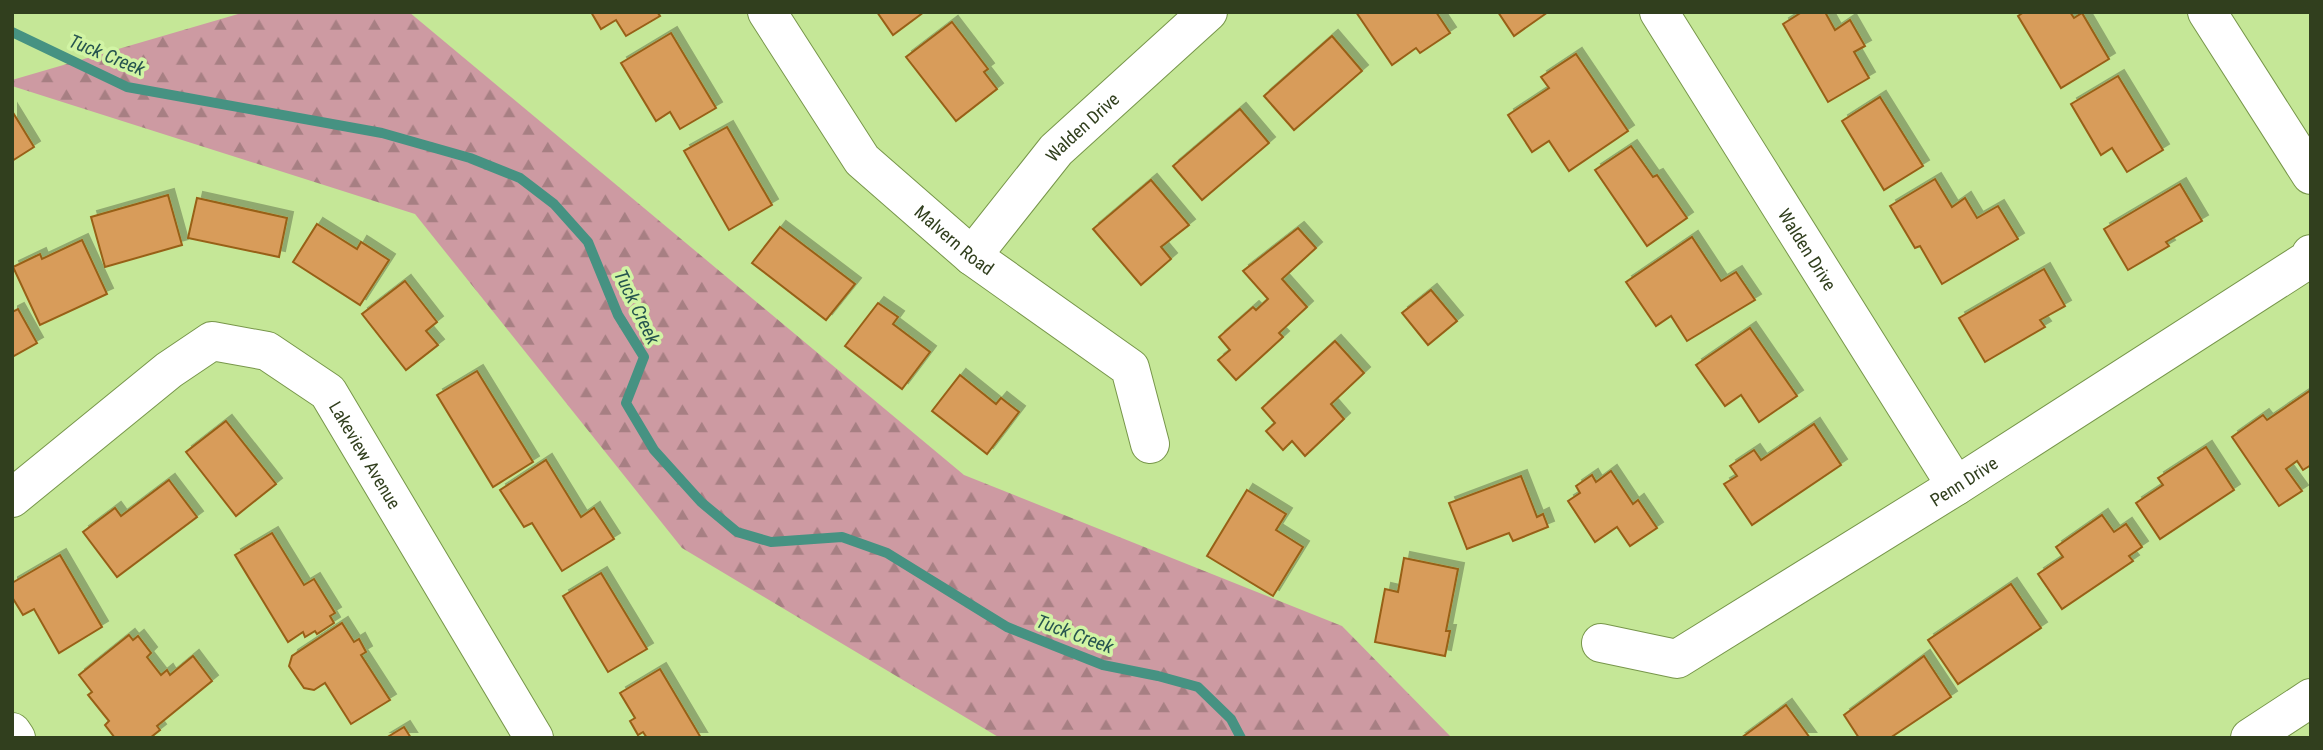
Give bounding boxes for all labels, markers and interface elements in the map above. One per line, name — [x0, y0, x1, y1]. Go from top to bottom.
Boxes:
water label: Tuck Creek — [65, 29, 149, 81]
street label: Walden Drive — [1041, 88, 1123, 165]
street label: Malvern Road — [911, 201, 998, 279]
street label: Walden Drive — [1774, 205, 1841, 294]
water label: Tuck Creek — [609, 266, 665, 349]
street label: Lakeview Avenue — [325, 397, 406, 512]
street label: Penn Drive — [1926, 452, 2001, 510]
water label: Tuck Creek — [1033, 609, 1117, 659]

